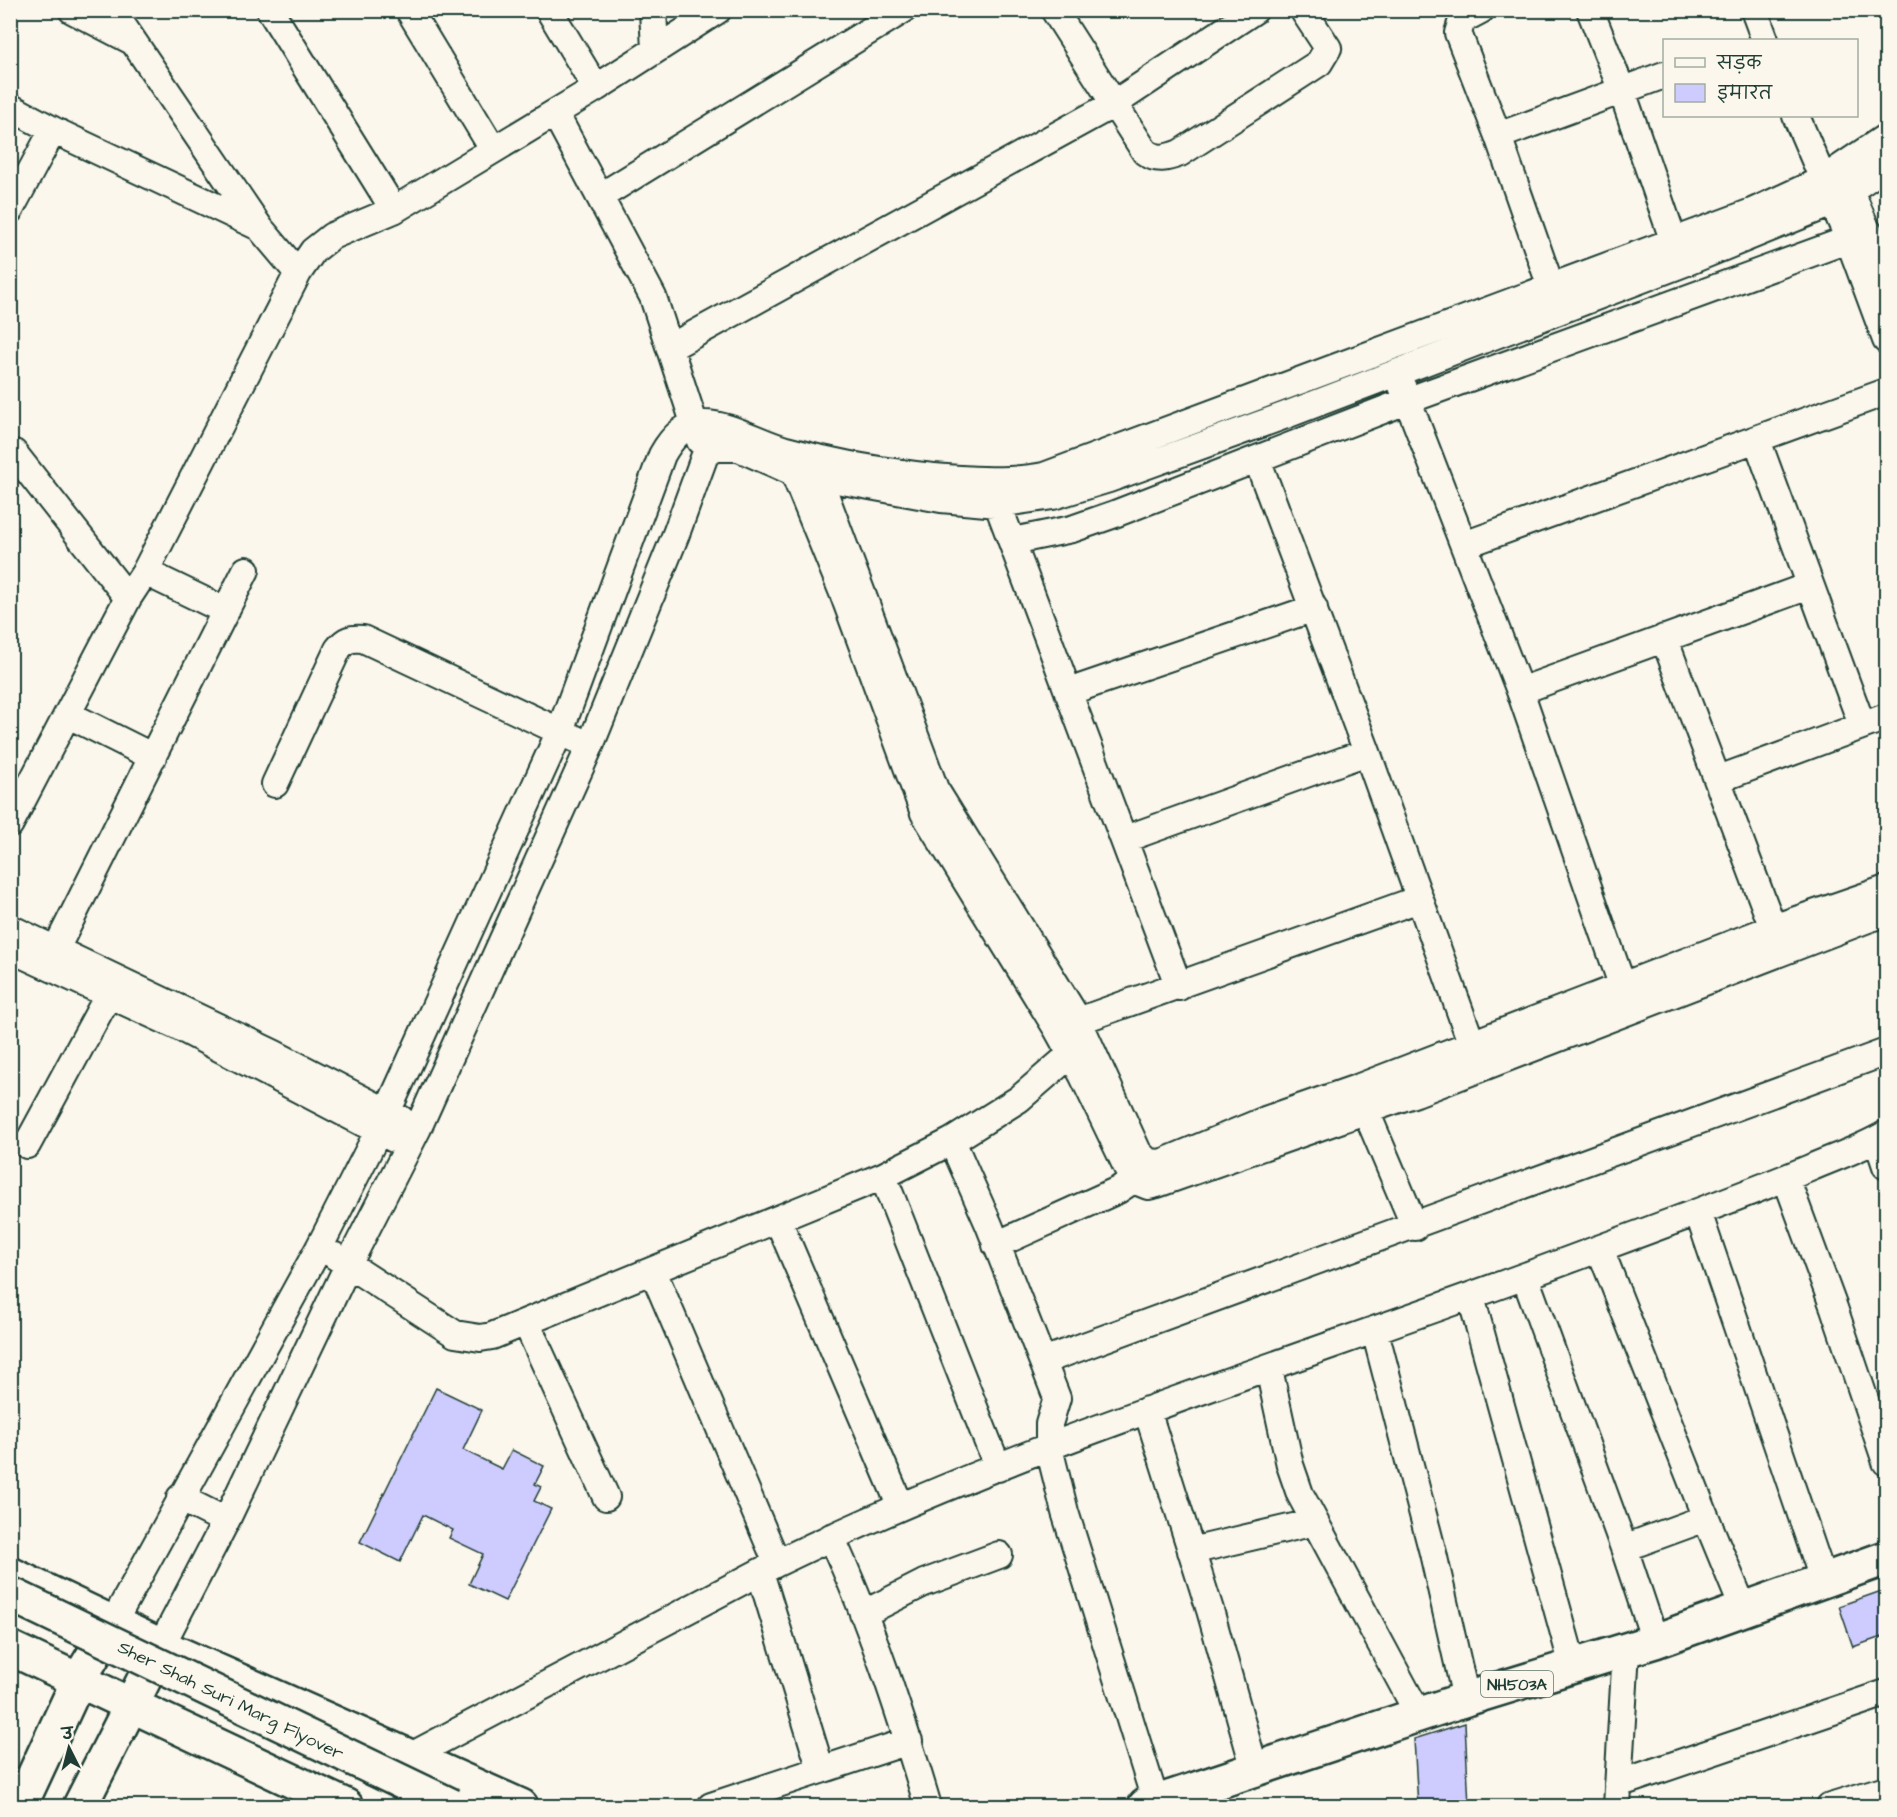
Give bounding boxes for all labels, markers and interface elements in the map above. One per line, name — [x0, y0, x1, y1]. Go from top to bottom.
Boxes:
legend — [1663, 39, 1858, 117]
text: सड़क — [1716, 51, 1762, 76]
text: इमारत — [1717, 81, 1773, 106]
street label: Sher Shah Suri Marg Flyover — [113, 1635, 348, 1767]
road number: NH503A — [1481, 1671, 1553, 1697]
north arrow — [39, 1718, 99, 1778]
text: उ — [59, 1722, 75, 1746]

